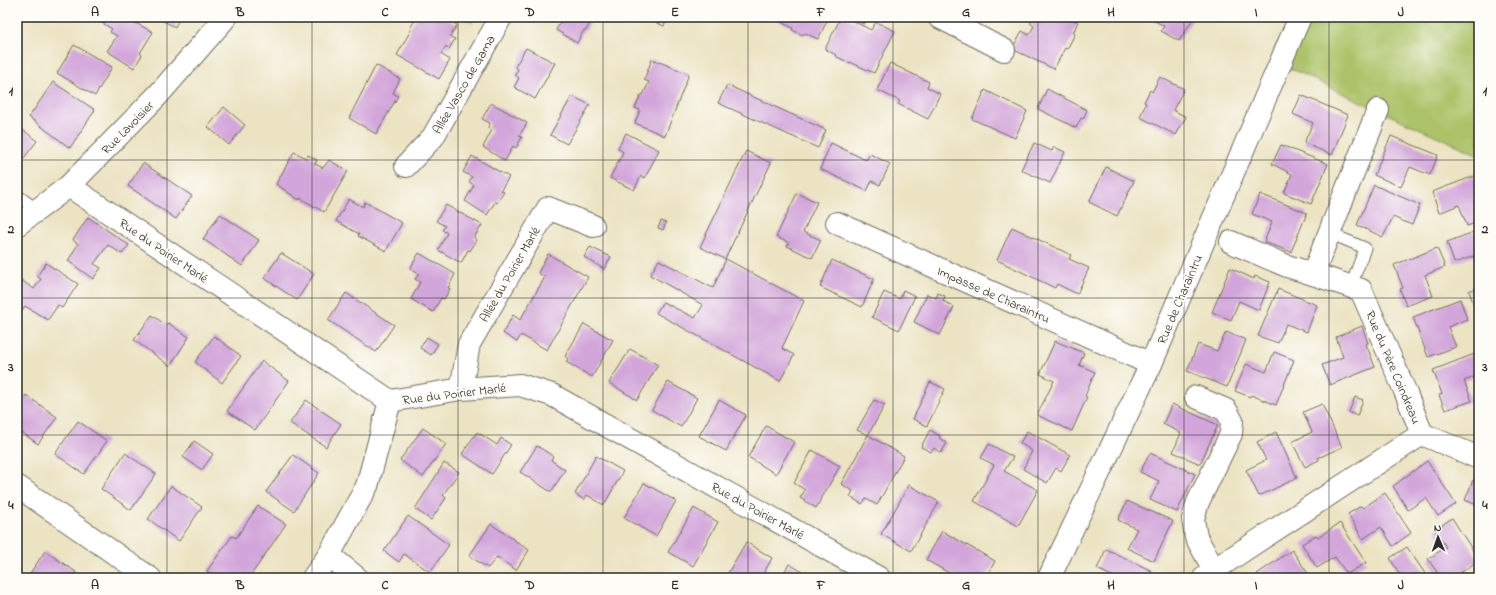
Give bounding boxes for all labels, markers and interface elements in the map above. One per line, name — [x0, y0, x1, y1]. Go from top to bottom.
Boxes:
text: A — [91, 3, 99, 22]
text: B — [235, 3, 245, 22]
text: C — [381, 3, 389, 22]
text: D — [524, 3, 535, 22]
text: E — [671, 3, 679, 22]
text: F — [816, 3, 826, 22]
text: G — [962, 3, 970, 22]
text: H — [1107, 3, 1115, 22]
text: I — [1254, 3, 1258, 22]
text: J — [1398, 3, 1404, 22]
street label: Allée Vasco de Gama — [428, 32, 500, 138]
text: 1 — [9, 82, 14, 101]
text: 1 — [1483, 82, 1488, 101]
street label: Rue Lavoisier — [97, 96, 159, 159]
street label: Rue du Poirier Marlé — [115, 214, 212, 288]
text: 2 — [7, 220, 15, 239]
text: 2 — [1481, 220, 1489, 239]
street label: Allée du Poirier Marlé — [475, 223, 545, 326]
street label: Rue de Charaintru — [1153, 252, 1208, 347]
street label: Impasse de Charaintru — [934, 262, 1053, 329]
street label: Rue du Père Coindreau — [1360, 308, 1425, 427]
text: 3 — [7, 358, 14, 377]
text: 3 — [1481, 358, 1488, 377]
street label: Rue du Poirier Marlé — [401, 379, 507, 410]
street label: Rue du Poirier Marlé — [707, 478, 807, 545]
text: 4 — [7, 496, 14, 515]
text: 4 — [1481, 496, 1488, 515]
north arrow — [1418, 517, 1458, 557]
text: N — [1434, 520, 1442, 536]
text: A — [91, 576, 99, 595]
text: B — [235, 576, 245, 595]
text: C — [381, 576, 389, 595]
text: D — [524, 576, 535, 595]
text: E — [671, 576, 679, 595]
text: F — [816, 576, 826, 595]
text: G — [962, 576, 970, 595]
text: H — [1107, 576, 1115, 595]
text: I — [1254, 576, 1258, 595]
text: J — [1398, 576, 1404, 595]

